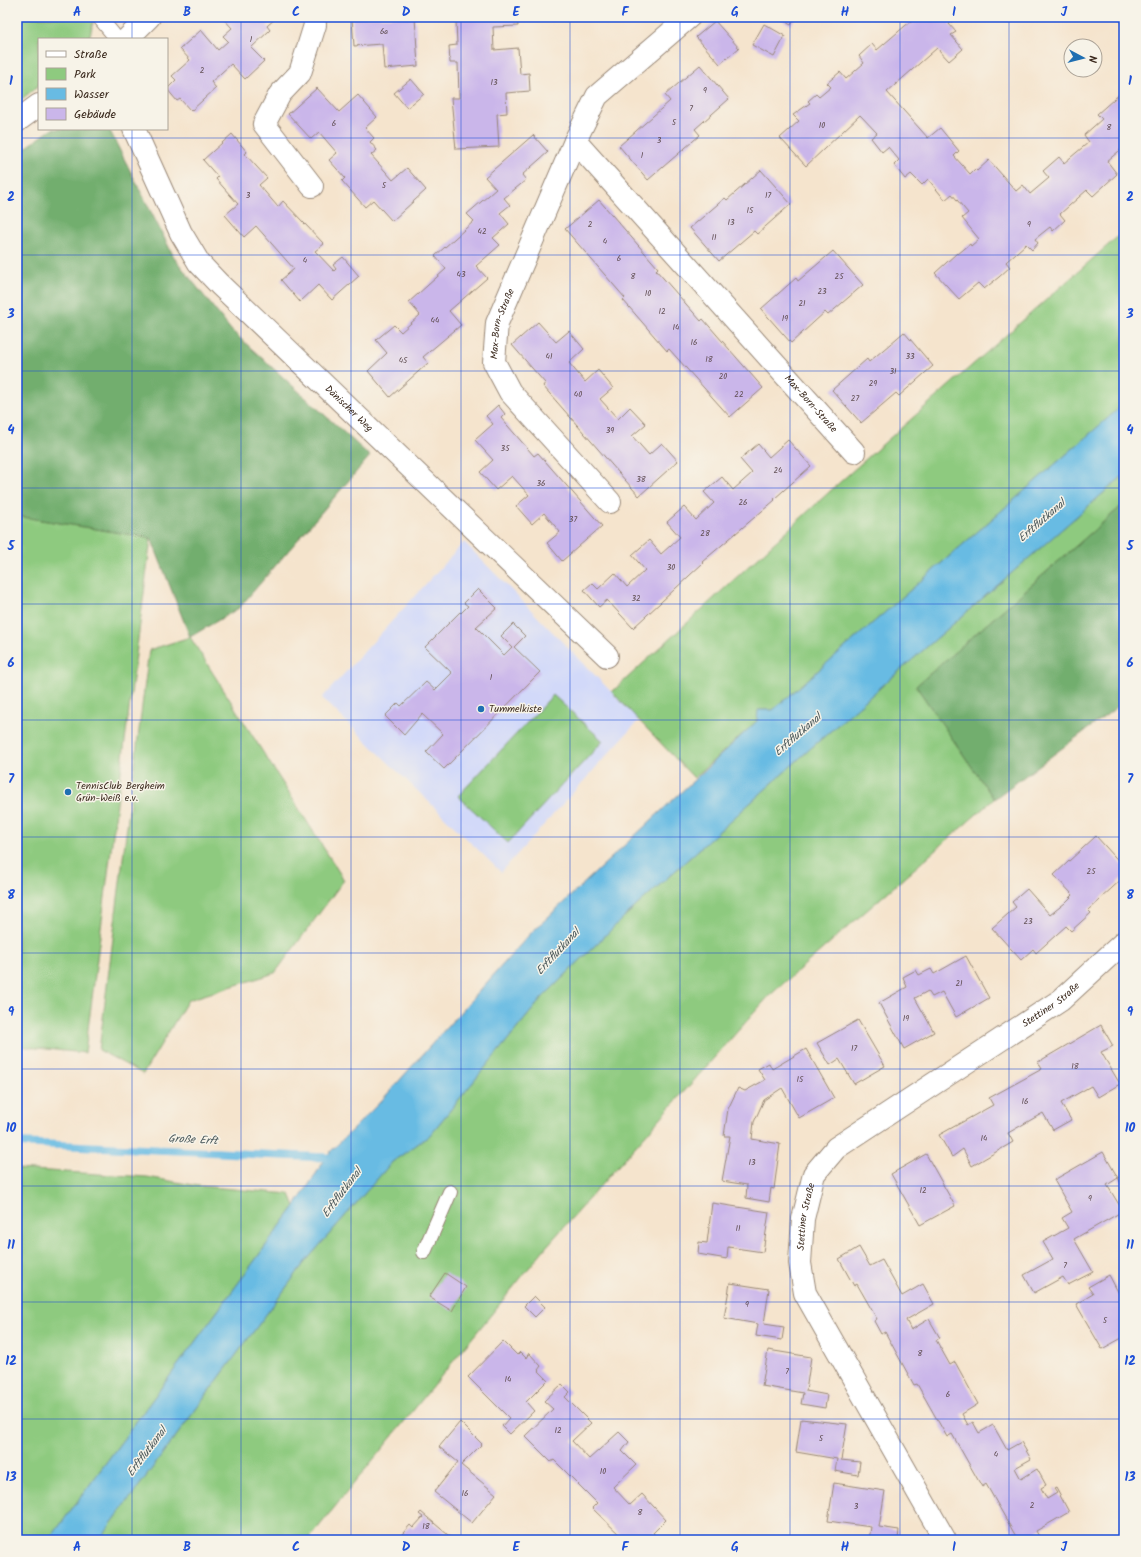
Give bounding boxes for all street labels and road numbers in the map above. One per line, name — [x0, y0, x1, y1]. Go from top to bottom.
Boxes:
street label: Max-Born-Straße — [486, 286, 519, 360]
street label: Max-Born-Straße — [780, 371, 841, 437]
street label: Dänischer Weg — [321, 381, 377, 436]
street label: Stettiner Straße — [1019, 978, 1084, 1032]
street label: Stettiner Straße — [793, 1181, 820, 1251]

